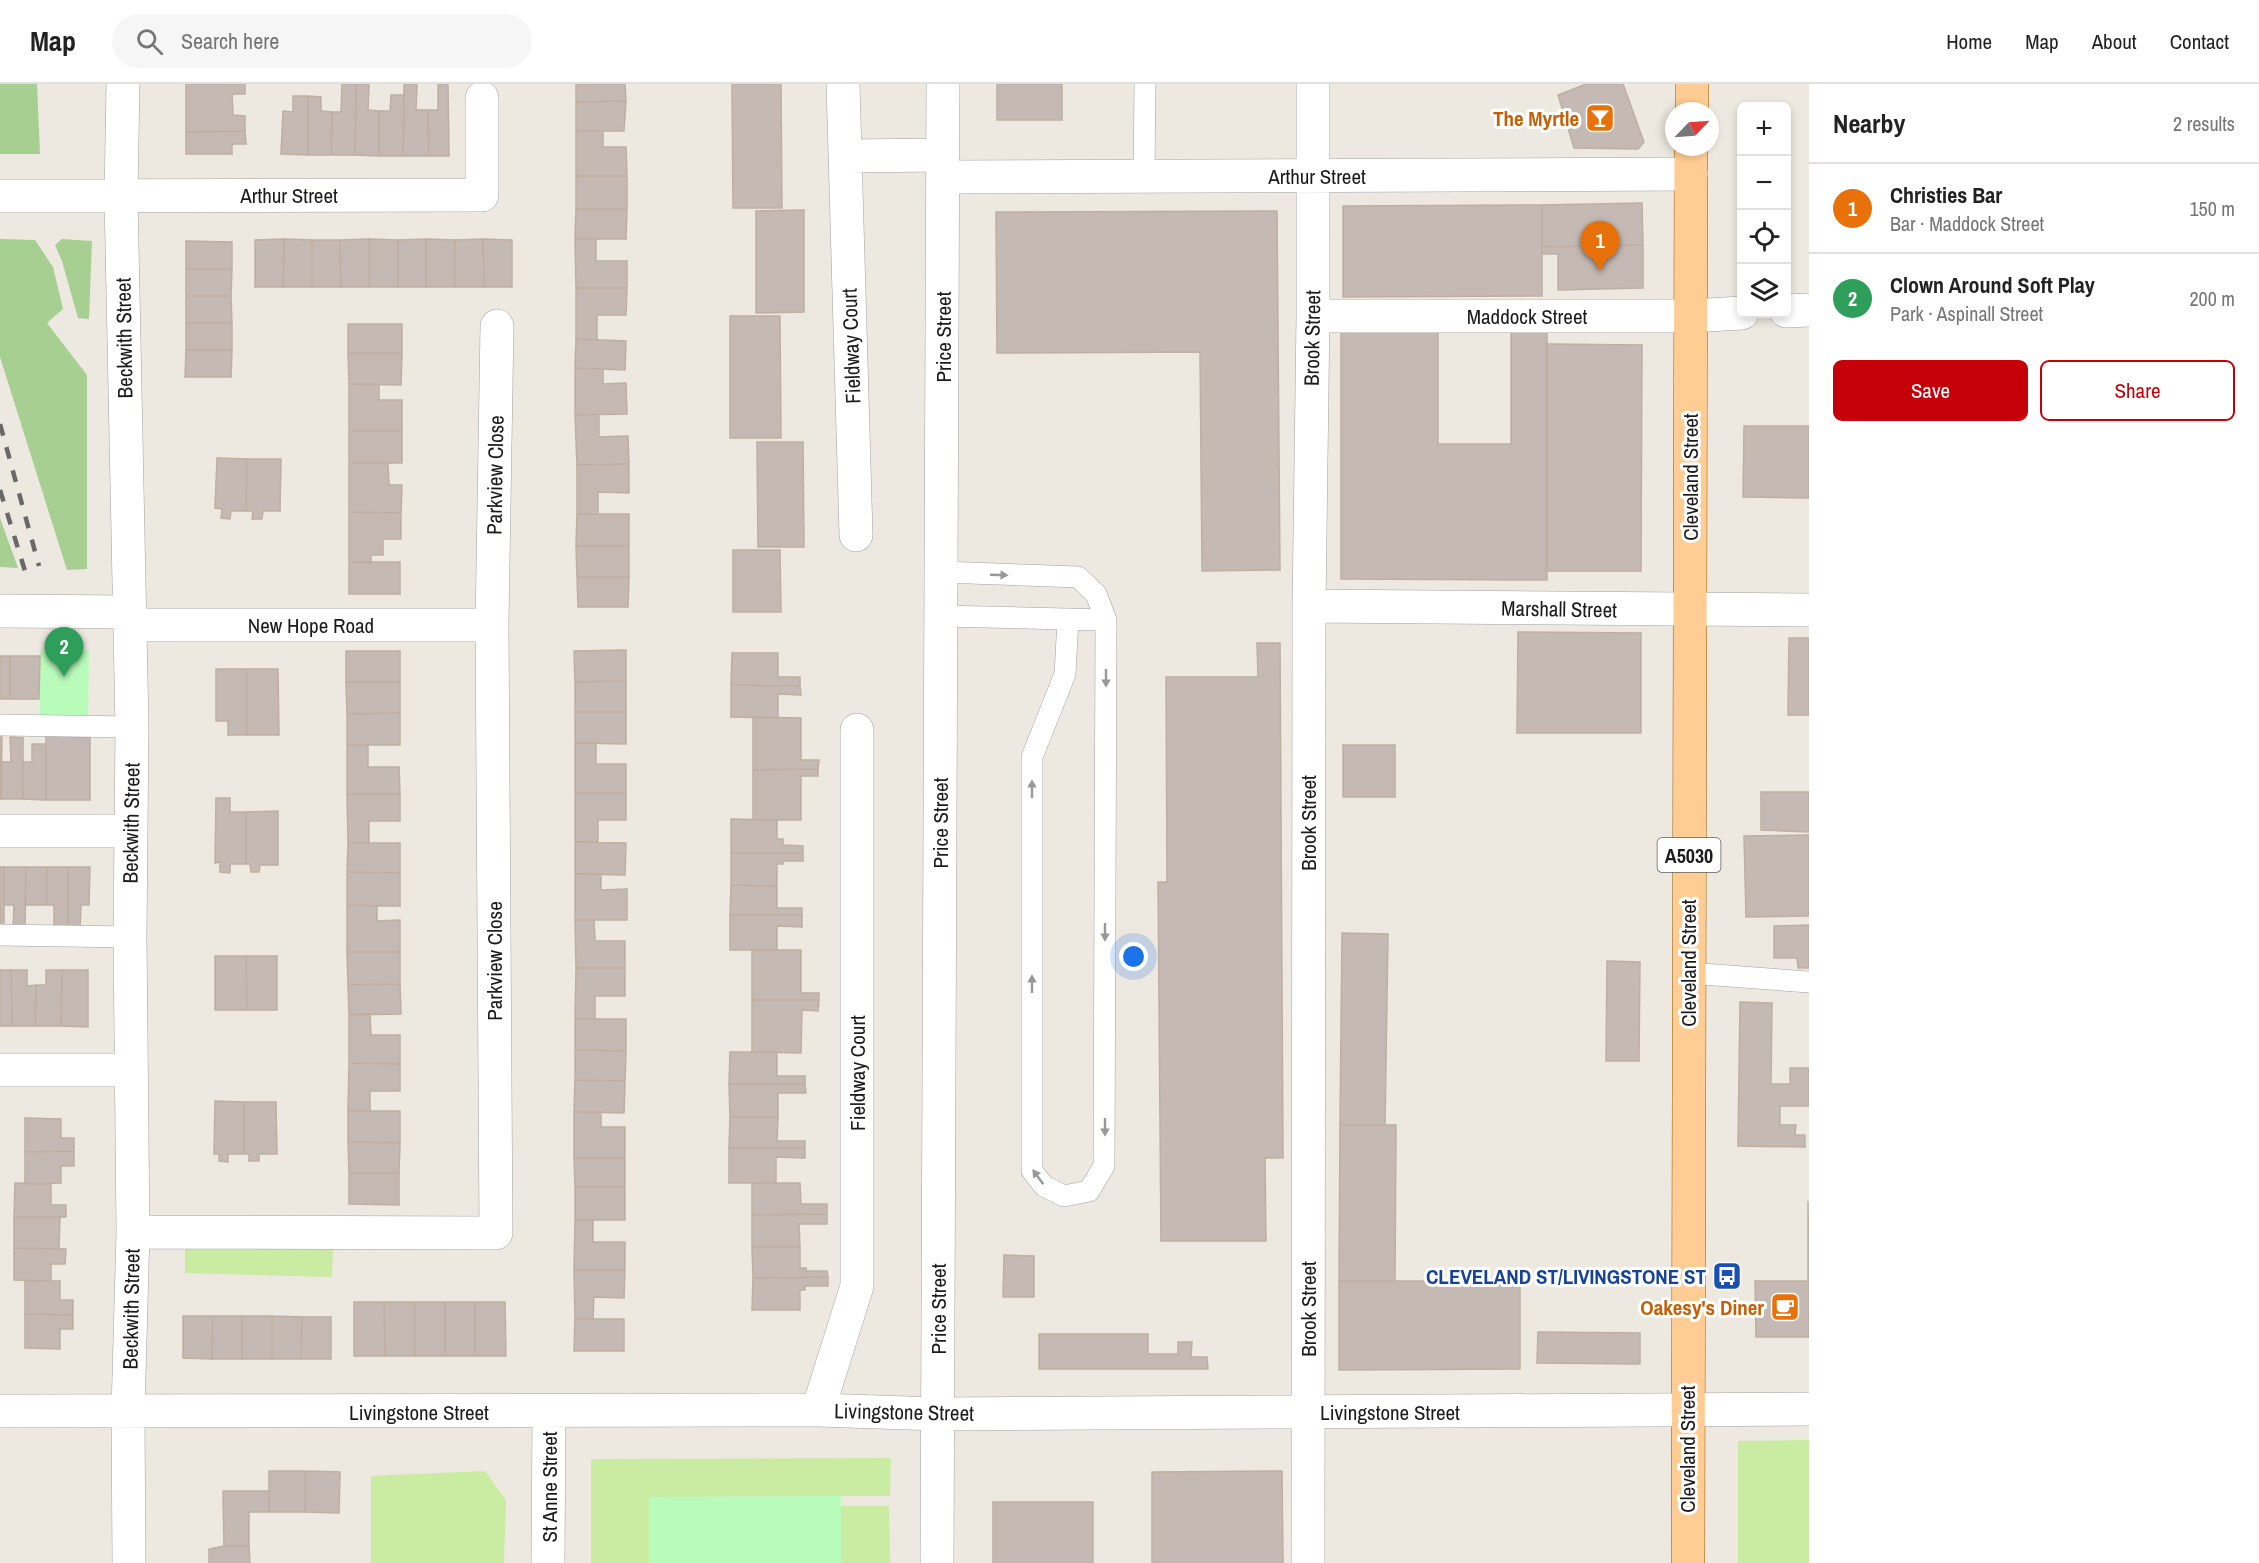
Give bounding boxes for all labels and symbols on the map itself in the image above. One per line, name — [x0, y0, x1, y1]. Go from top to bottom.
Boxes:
bar icon: The Myrtle — [1584, 102, 1616, 134]
north arrow — [1665, 102, 1719, 156]
place label: The Myrtle — [1493, 104, 1579, 133]
street label: Arthur Street — [1267, 162, 1366, 191]
street label: Arthur Street — [239, 181, 338, 210]
pin: 1 — [1580, 222, 1620, 271]
street label: Beckwith Street — [108, 277, 140, 399]
street label: Fieldway Court — [834, 287, 868, 404]
street label: Brook Street — [1297, 290, 1327, 386]
street label: Price Street — [929, 291, 958, 382]
street label: Maddock Street — [1467, 302, 1588, 331]
street label: Cleveland Street — [1676, 413, 1705, 541]
street label: Parkview Close — [479, 415, 511, 535]
one-way arrow — [990, 570, 1009, 579]
street label: Marshall Street — [1501, 593, 1617, 625]
street label: New Hope Road — [248, 611, 374, 640]
pin: 2 — [44, 628, 84, 677]
one-way arrow — [1101, 669, 1111, 688]
street label: Beckwith Street — [115, 762, 147, 884]
street label: Brook Street — [1294, 775, 1323, 871]
street label: Price Street — [926, 777, 955, 868]
one-way arrow — [1027, 780, 1037, 799]
road number: A5030 — [1658, 838, 1720, 872]
street label: Cleveland Street — [1674, 899, 1703, 1027]
street label: Parkview Close — [480, 901, 509, 1021]
one-way arrow — [1100, 922, 1110, 941]
your location — [1119, 942, 1148, 971]
one-way arrow — [1027, 975, 1037, 994]
street label: Fieldway Court — [843, 1015, 872, 1131]
one-way arrow — [1100, 1117, 1109, 1136]
one-way arrow — [1032, 1169, 1044, 1185]
street label: Beckwith Street — [115, 1248, 147, 1370]
bus stop icon: CLEVELAND ST/LIVINGSTONE ST — [1711, 1260, 1743, 1292]
street label: Brook Street — [1294, 1261, 1323, 1357]
place label: CLEVELAND ST/LIVINGSTONE ST — [1426, 1262, 1706, 1291]
street label: Price Street — [924, 1263, 953, 1354]
cafe icon: Oakesy's Diner — [1769, 1291, 1801, 1323]
place label: Oakesy's Diner — [1640, 1293, 1764, 1322]
street label: Cleveland Street — [1673, 1385, 1702, 1513]
street label: Livingstone Street — [834, 1396, 974, 1428]
street label: Livingstone Street — [349, 1398, 489, 1427]
street label: Livingstone Street — [1320, 1398, 1460, 1427]
street label: St Anne Street — [535, 1431, 564, 1543]

